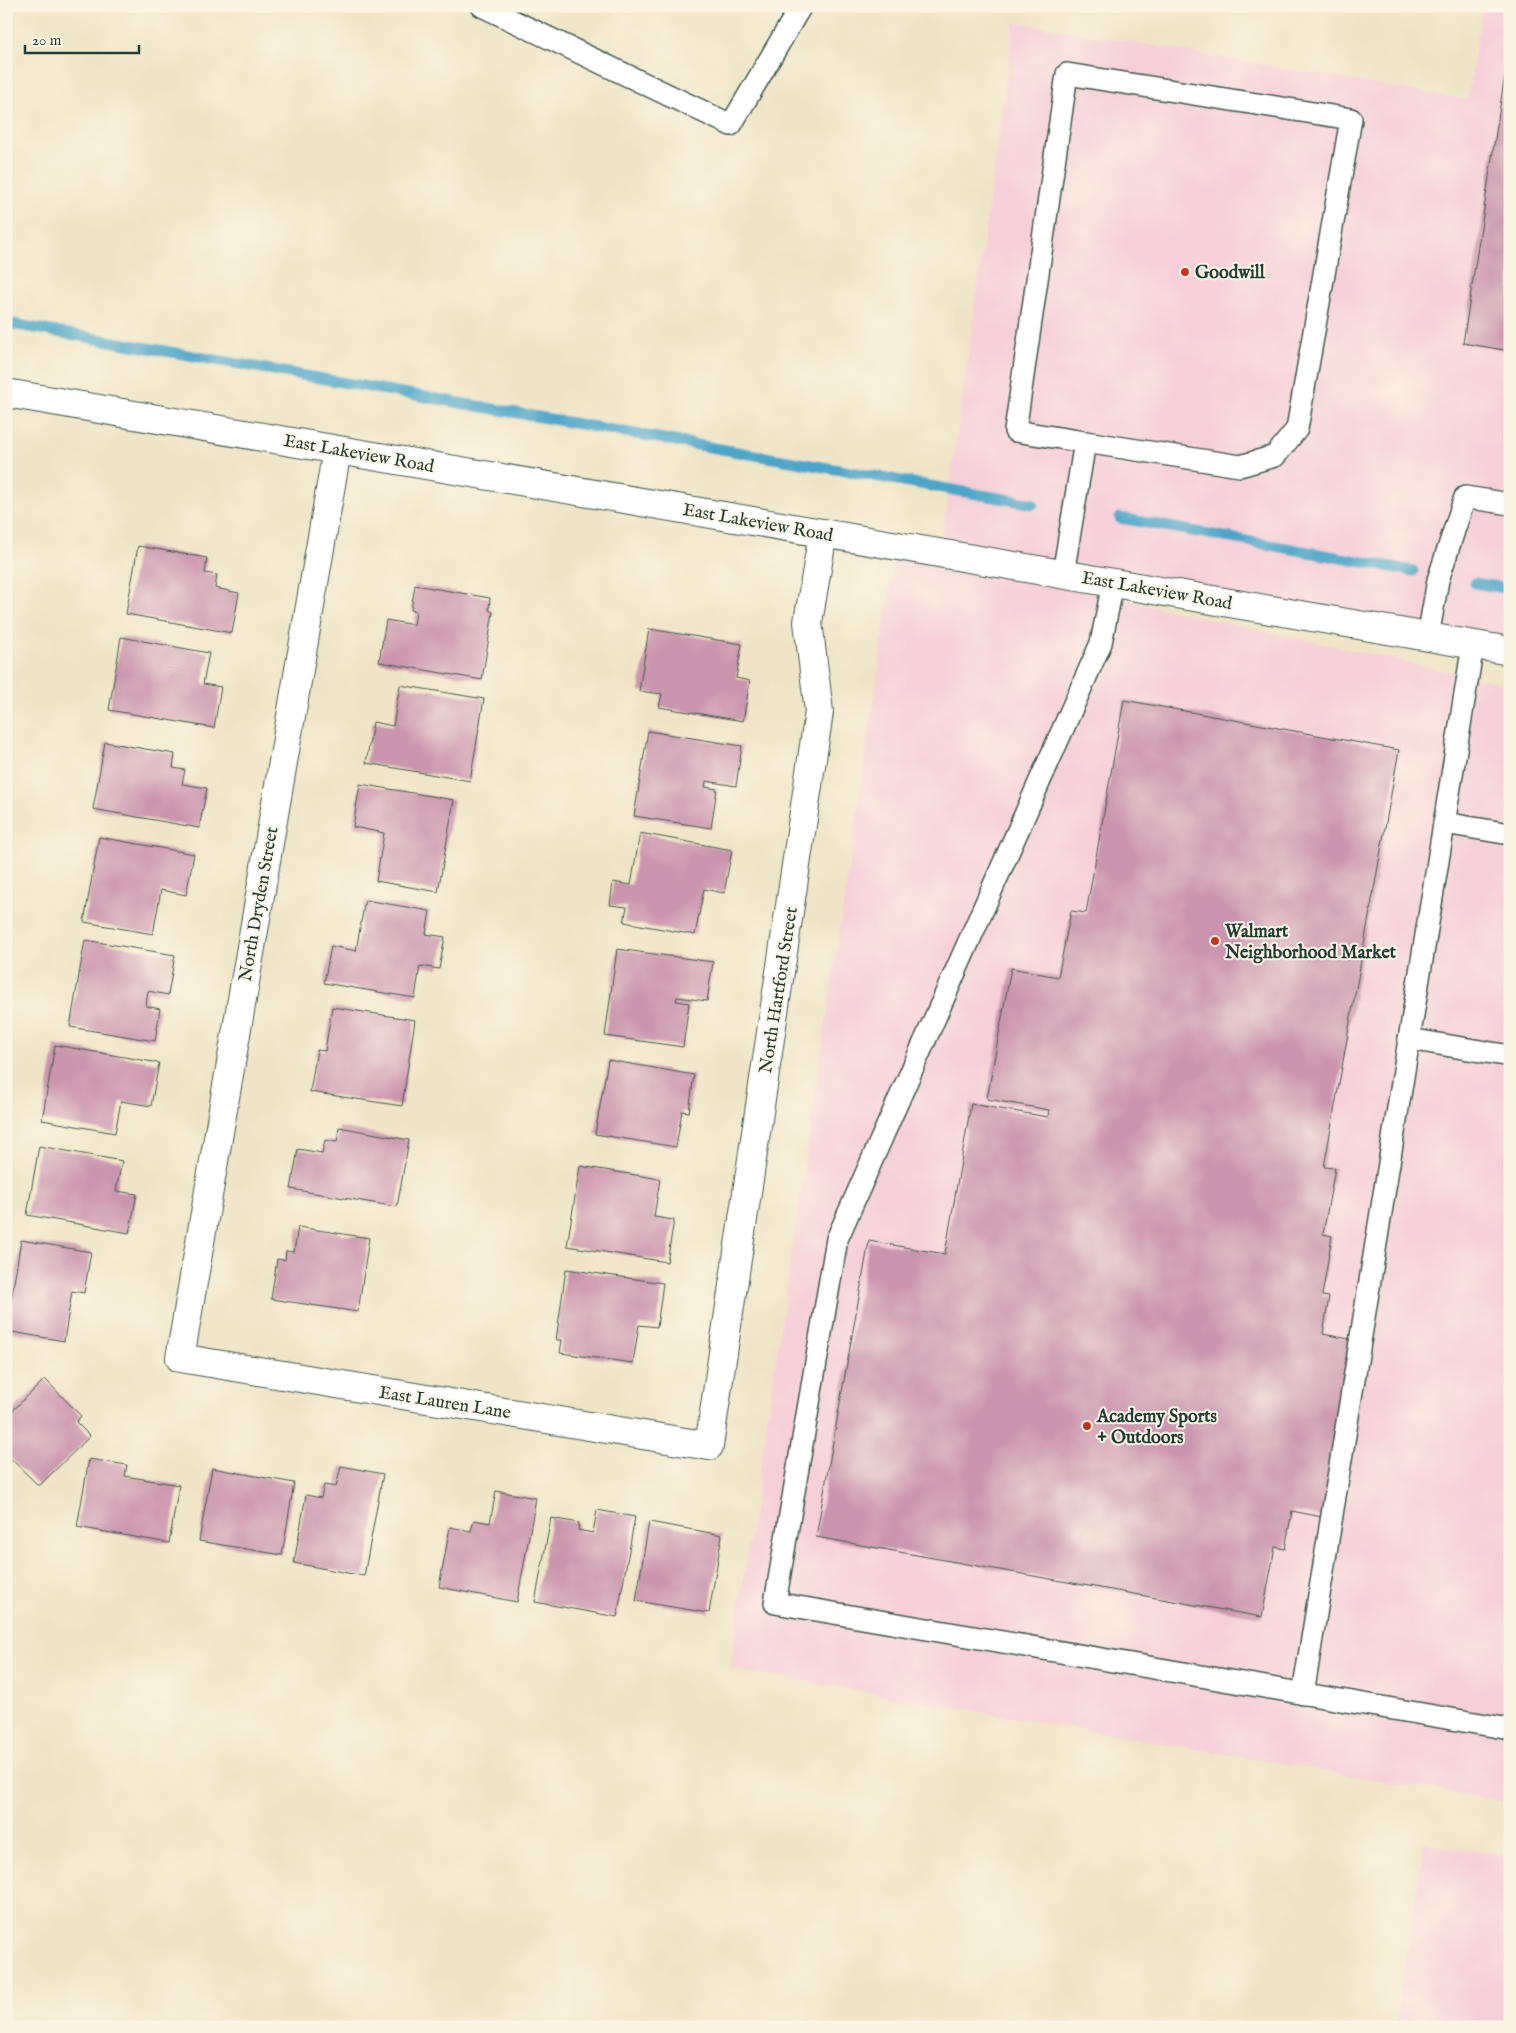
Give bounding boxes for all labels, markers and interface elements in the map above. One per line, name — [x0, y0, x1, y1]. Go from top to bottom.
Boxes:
scale bar — [25, 22, 139, 54]
text: 20 m — [32, 31, 62, 50]
place label: Goodwill — [1195, 262, 1266, 285]
marker: Goodwill — [1179, 266, 1191, 278]
street label: East Lakeview Road — [282, 430, 436, 479]
street label: East Lakeview Road — [681, 499, 835, 548]
street label: East Lakeview Road — [1080, 567, 1234, 616]
street label: North Dryden Street — [235, 825, 284, 983]
street label: North Hartford Street — [755, 905, 804, 1075]
place label: Walmart Neighborhood Market — [1224, 921, 1397, 965]
marker: Walmart Neighborhood Market — [1209, 935, 1221, 947]
street label: East Lauren Lane — [377, 1382, 512, 1425]
place label: Academy Sports + Outdoors — [1096, 1406, 1218, 1450]
marker: Academy Sports + Outdoors — [1081, 1420, 1093, 1432]

